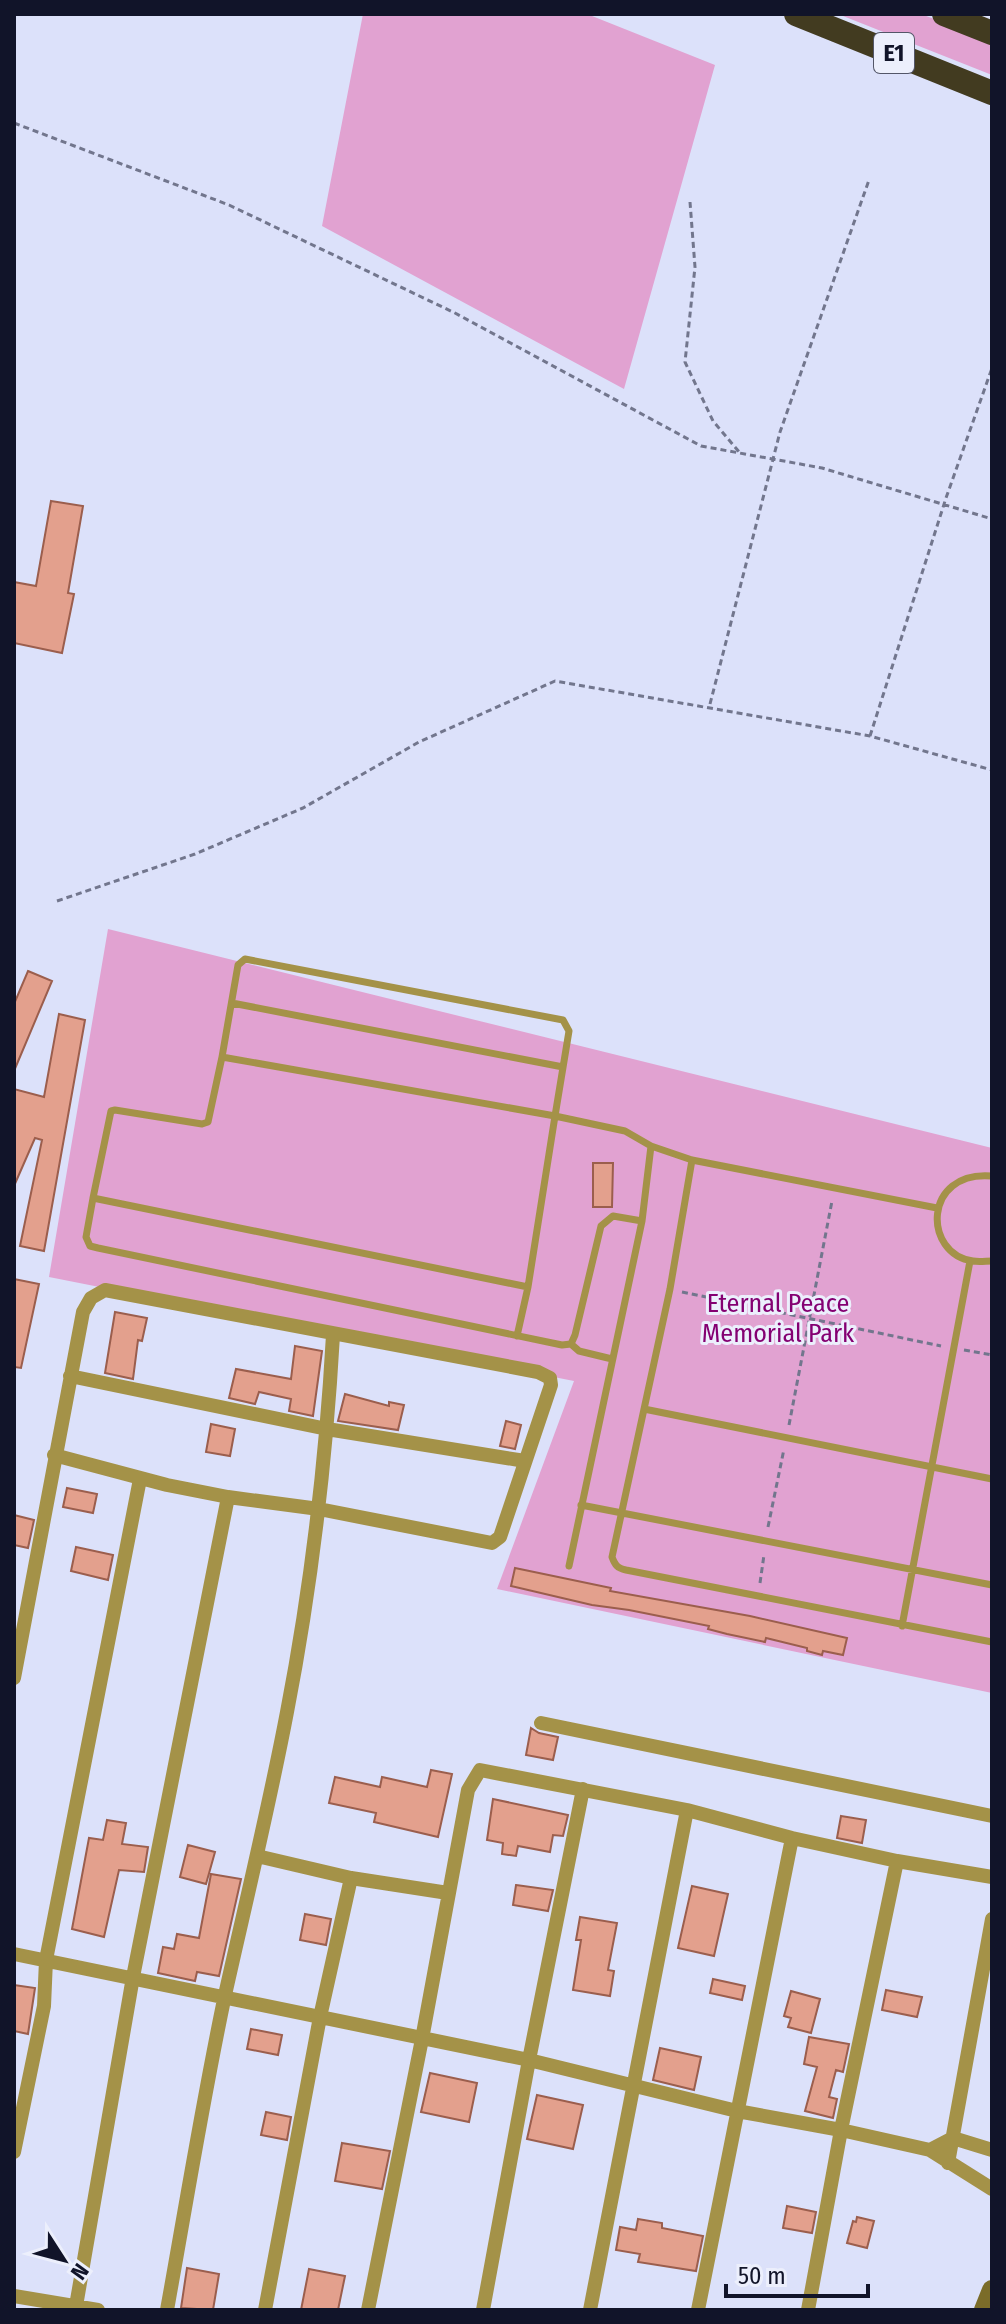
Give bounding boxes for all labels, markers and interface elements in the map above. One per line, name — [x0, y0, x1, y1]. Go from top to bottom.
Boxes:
road number: E1 — [874, 33, 914, 73]
park label: Eternal Peace Memorial Park — [702, 1288, 855, 1349]
north arrow — [24, 2220, 104, 2300]
scale bar — [726, 2248, 868, 2298]
text: N — [65, 2258, 95, 2285]
text: 50 m — [738, 2262, 786, 2290]

